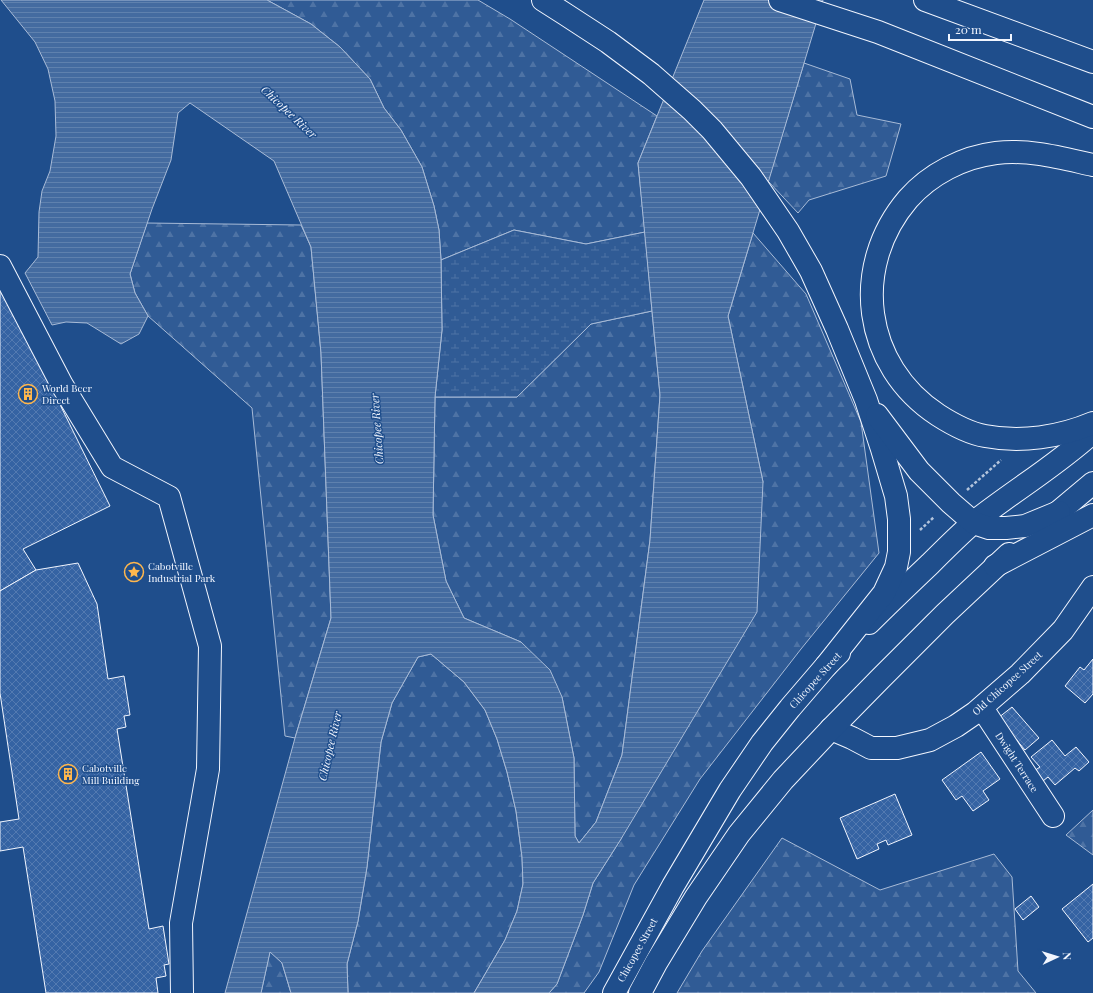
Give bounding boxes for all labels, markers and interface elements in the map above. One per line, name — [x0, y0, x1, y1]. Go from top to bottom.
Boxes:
scale bar — [949, 16, 1011, 42]
text: 20 m — [955, 21, 982, 37]
water label: Chicopee River — [258, 82, 321, 142]
place label: World Beer Direct — [41, 381, 92, 407]
building icon: World Beer Direct — [17, 383, 39, 405]
water label: Chicopee River — [367, 393, 386, 465]
place label: Cabotville Industrial Park — [148, 559, 216, 585]
place icon: Cabotville Industrial Park — [123, 561, 145, 583]
street label: Old Chicopee Street — [969, 647, 1045, 718]
street label: Chicopee Street — [786, 648, 844, 711]
water label: Chicopee River — [314, 709, 345, 782]
street label: Dwight Terrace — [992, 729, 1042, 795]
place label: Cabotville Mill Building — [82, 761, 140, 787]
building icon: Cabotville Mill Building — [57, 763, 79, 785]
street label: Chicopee Street — [614, 915, 661, 985]
north arrow — [1037, 937, 1077, 977]
text: N — [1060, 952, 1075, 961]

